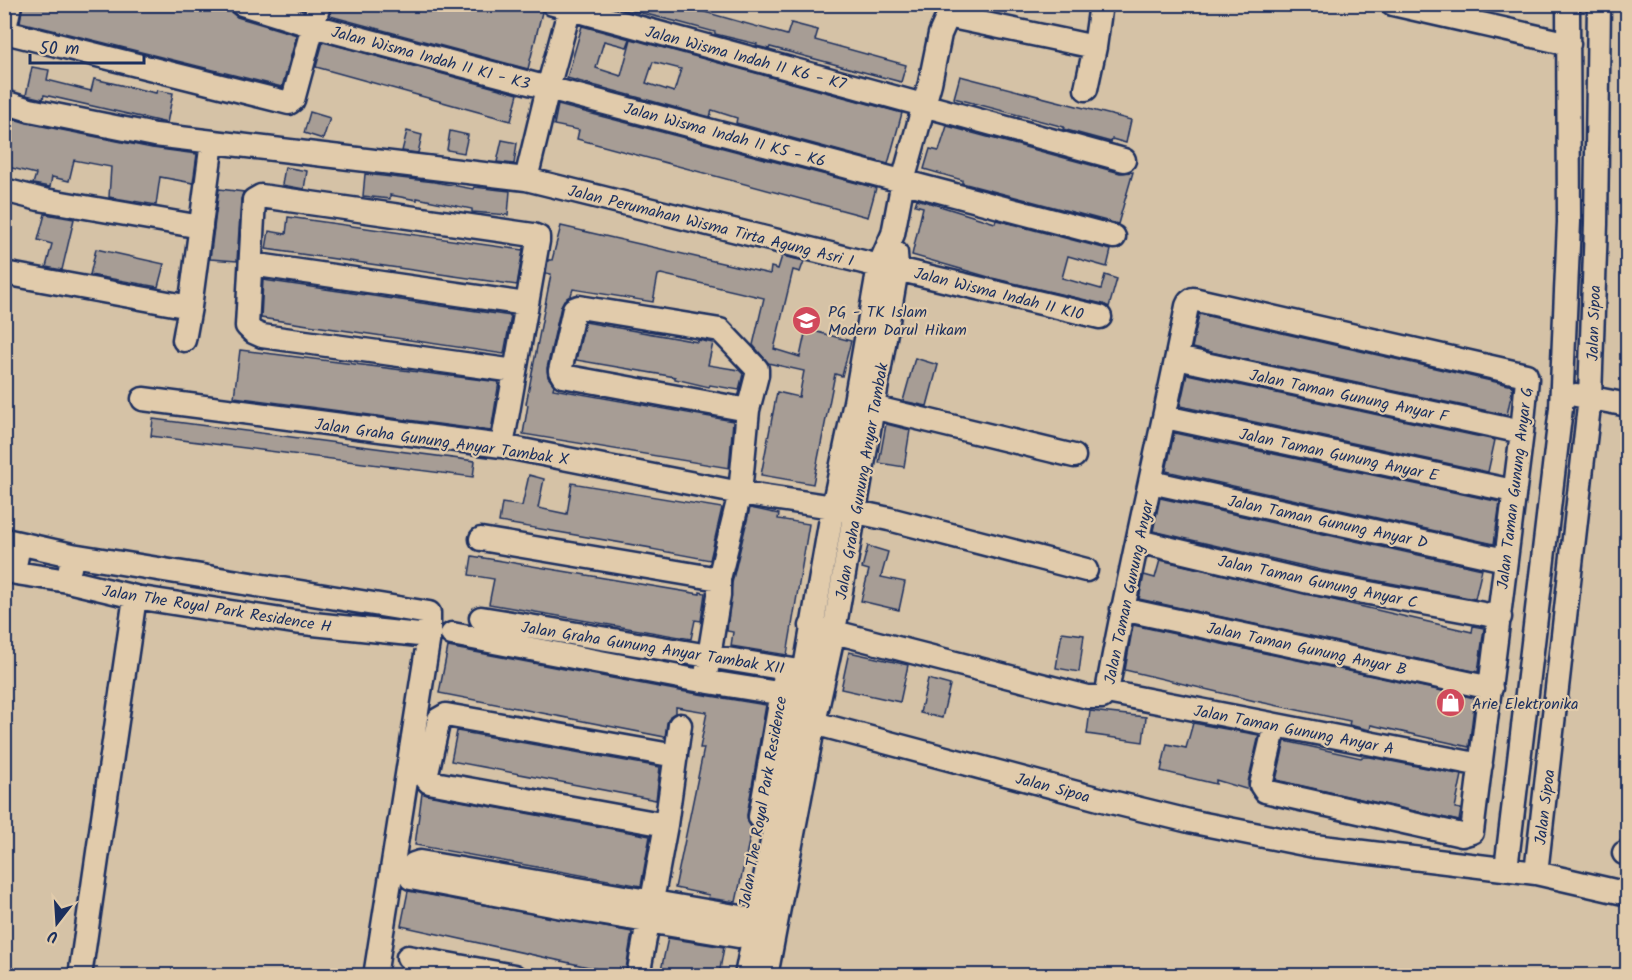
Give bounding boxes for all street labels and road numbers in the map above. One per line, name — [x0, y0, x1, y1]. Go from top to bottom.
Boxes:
street label: Jalan Wisma Indah II K1 - K3 — [329, 20, 533, 97]
street label: Jalan Wisma Indah II K6 - K7 — [642, 20, 849, 97]
street label: Jalan Wisma Indah II K5 - K6 — [621, 96, 828, 174]
street label: Jalan Perumahan Wisma Tirta Agung Asri I — [565, 179, 856, 274]
street label: Jalan Wisma Indah II K10 — [911, 261, 1086, 328]
street label: Jalan Sipoa — [1581, 285, 1608, 362]
street label: Jalan Graha Gunung Anyar Tambak — [829, 360, 896, 602]
street label: Jalan Taman Gunung Anyar F — [1247, 363, 1452, 430]
street label: Jalan Taman Gunung Anyar G — [1491, 386, 1540, 591]
street label: Jalan Graha Gunung Anyar Tambak X — [313, 412, 571, 473]
street label: Jalan Taman Gunung Anyar E — [1237, 422, 1441, 489]
street label: Jalan Taman Gunung Anyar D — [1225, 489, 1430, 556]
street label: Jalan Taman Gunung Anyar — [1098, 496, 1162, 687]
street label: Jalan Taman Gunung Anyar C — [1216, 549, 1420, 616]
street label: Jalan The Royal Park Residence H — [100, 579, 333, 640]
street label: Jalan Graha Gunung Anyar Tambak XII — [519, 615, 786, 682]
street label: Jalan Taman Gunung Anyar B — [1204, 616, 1409, 683]
street label: Jalan The Royal Park Residence — [733, 694, 794, 910]
street label: Jalan Taman Gunung Anyar A — [1191, 699, 1396, 762]
street label: Jalan Sipoa — [1013, 767, 1093, 810]
street label: Jalan Sipoa — [1528, 768, 1563, 846]

